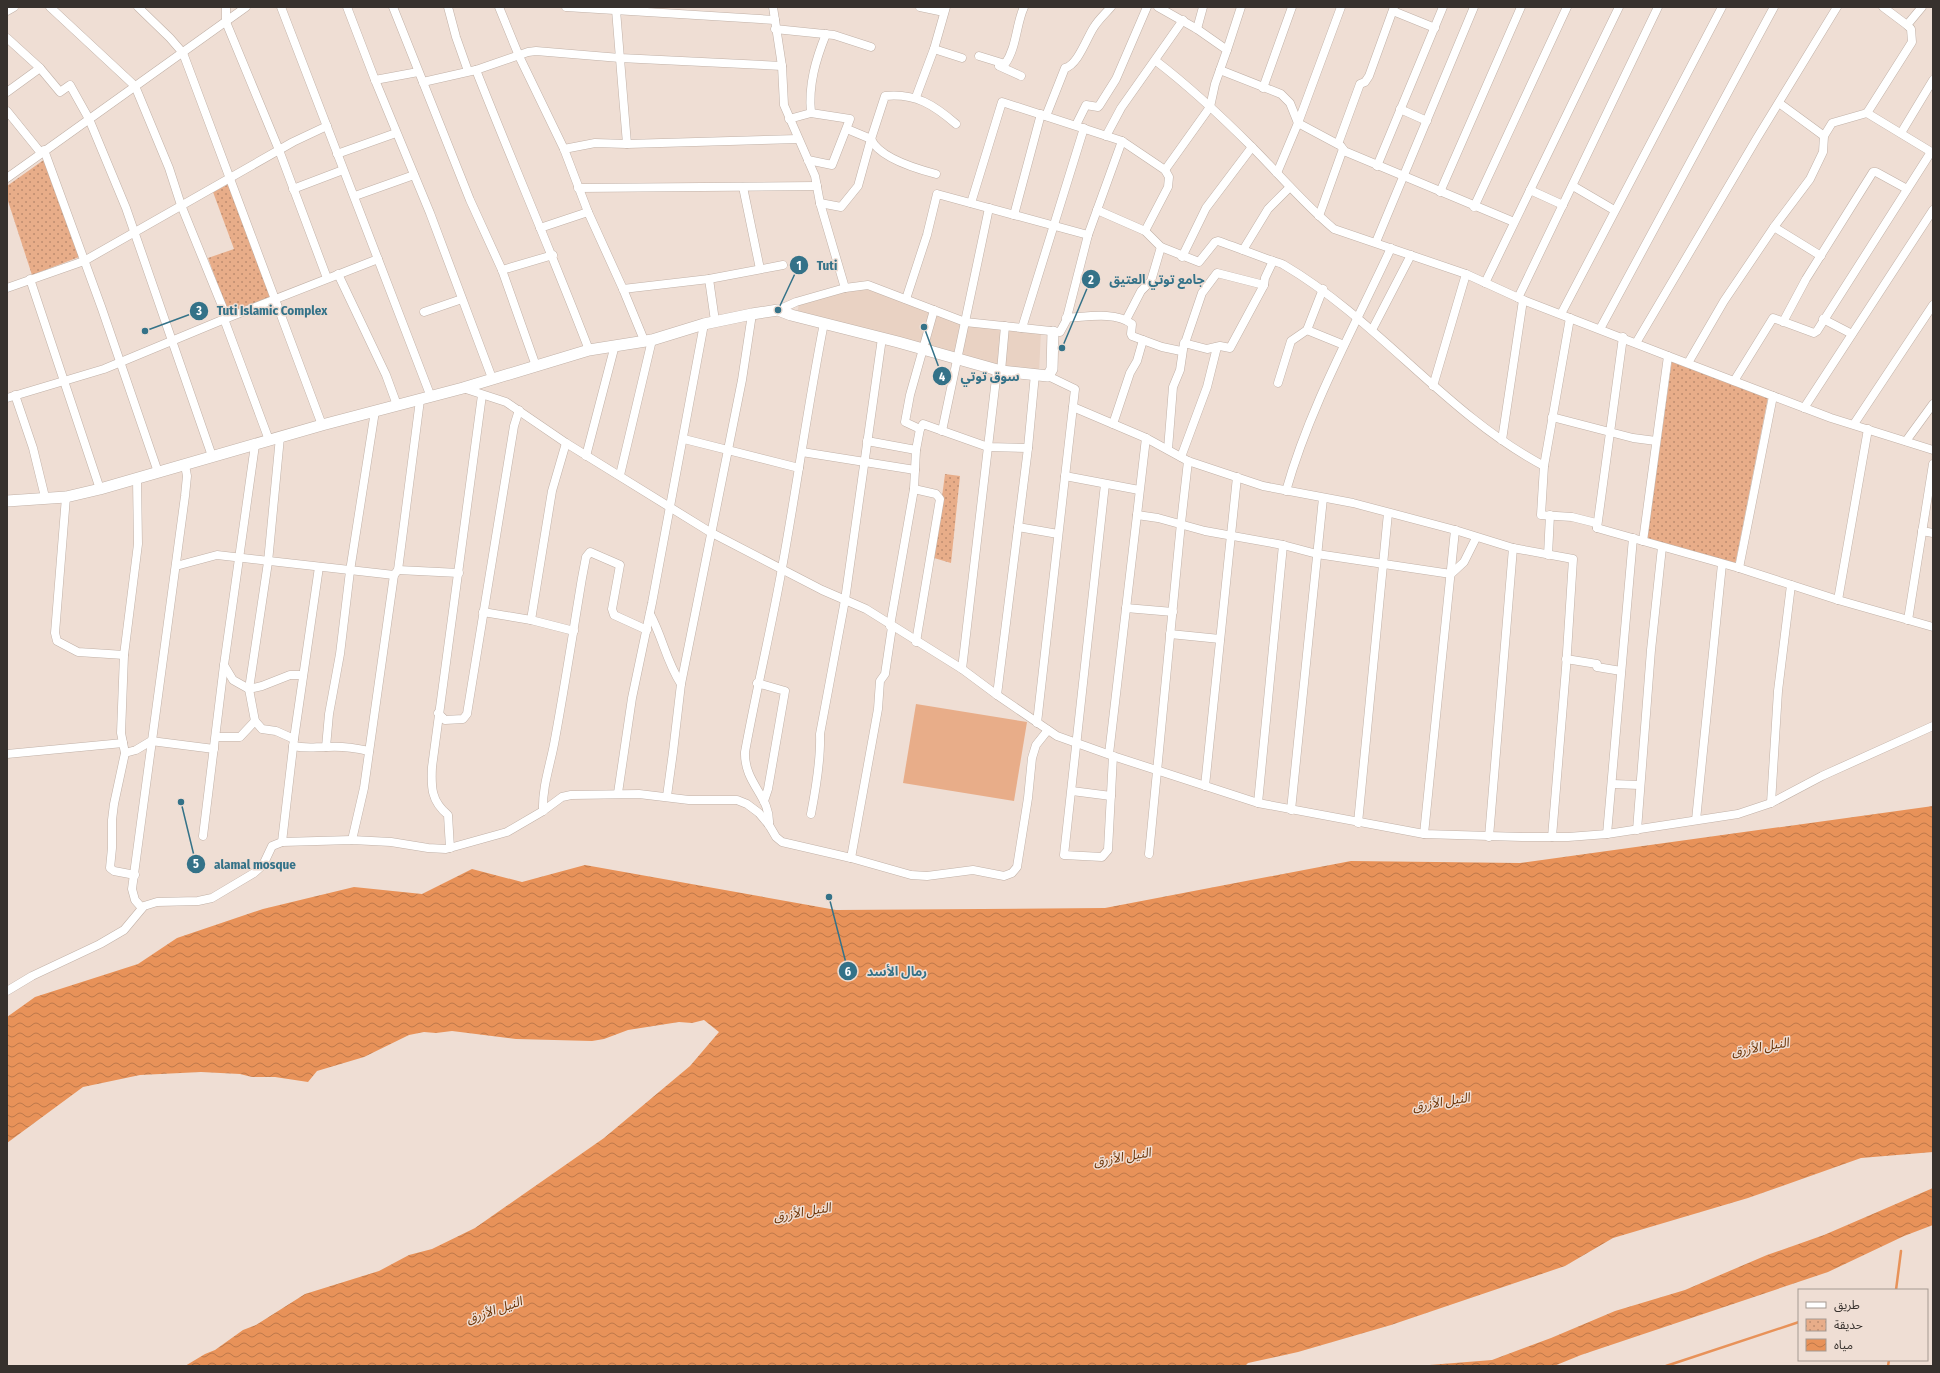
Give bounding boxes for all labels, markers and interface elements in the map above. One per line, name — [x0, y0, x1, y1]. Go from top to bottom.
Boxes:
callout: Tuti — [789, 253, 845, 278]
text: Tuti — [817, 258, 837, 273]
text: 1 — [796, 259, 802, 273]
callout: جامع توتي العتيق — [1081, 267, 1213, 292]
text: جامع توتي العتيق — [1109, 272, 1205, 290]
text: 2 — [1087, 273, 1094, 287]
callout: Tuti Islamic Complex — [189, 298, 335, 323]
text: Tuti Islamic Complex — [217, 303, 328, 318]
text: 3 — [195, 304, 202, 318]
callout: سوق توتي — [932, 364, 1027, 389]
text: سوق توتي — [960, 369, 1020, 387]
text: 4 — [939, 370, 945, 384]
callout: alamal mosque — [186, 852, 304, 877]
text: 5 — [193, 857, 199, 871]
text: alamal mosque — [214, 857, 296, 872]
callout: رمال الأسد — [838, 959, 935, 984]
text: رمال الأسد — [867, 964, 927, 979]
text: 6 — [845, 965, 851, 979]
water label: النيل الأزرق — [1730, 1034, 1792, 1060]
water label: النيل الأزرق — [1411, 1089, 1473, 1115]
water label: النيل الأزرق — [1092, 1144, 1154, 1170]
water label: النيل الأزرق — [772, 1199, 834, 1225]
legend — [1798, 1289, 1928, 1361]
water label: النيل الأزرق — [464, 1293, 526, 1328]
text: طريق — [1834, 1298, 1860, 1313]
text: حديقة — [1834, 1318, 1863, 1332]
text: مياه — [1834, 1338, 1853, 1352]

